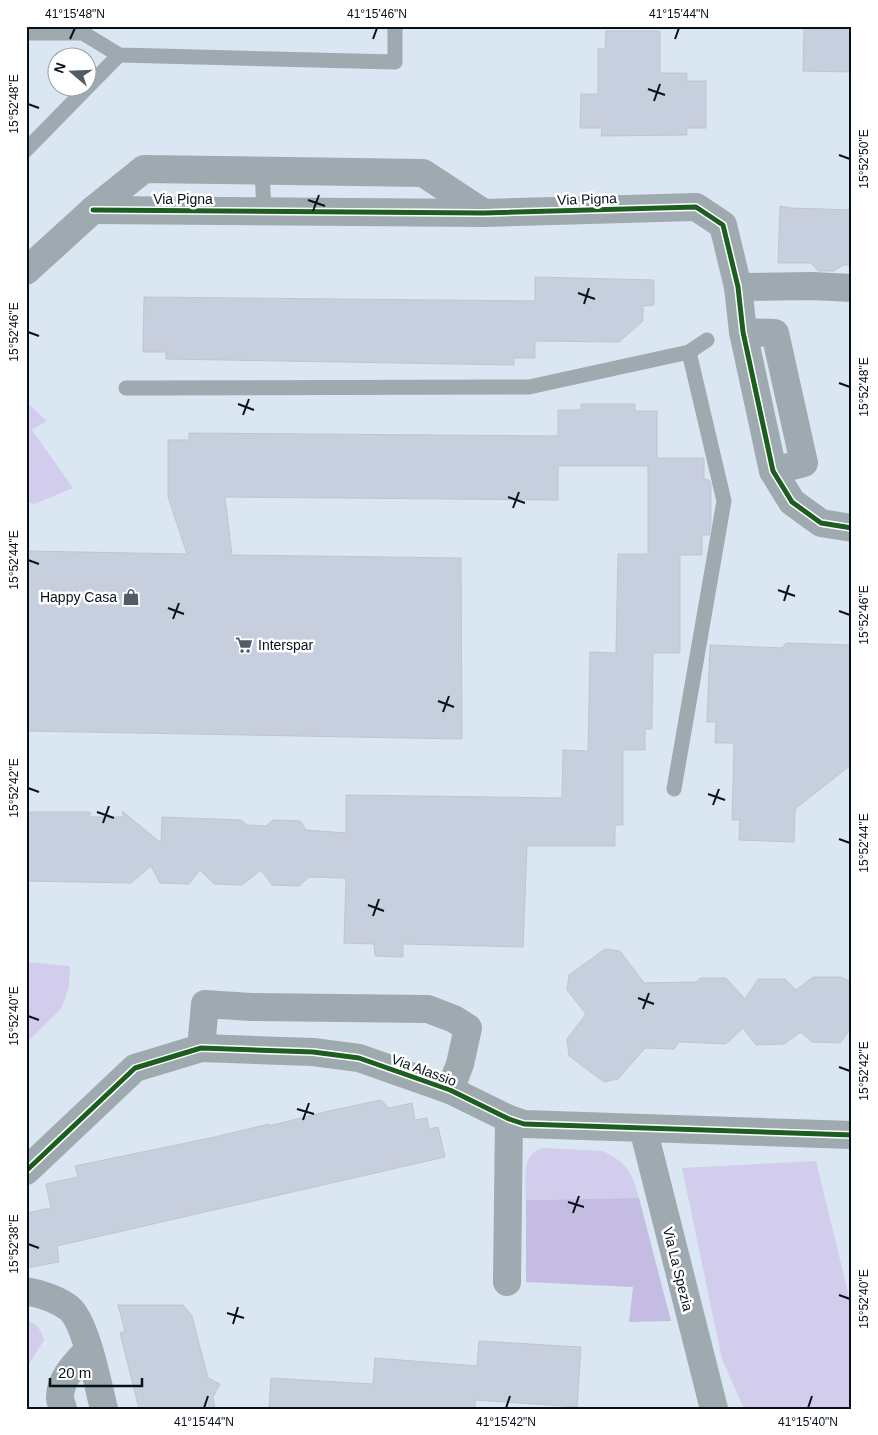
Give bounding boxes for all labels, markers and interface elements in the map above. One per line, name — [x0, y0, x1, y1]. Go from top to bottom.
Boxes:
text: 41°15'48"N — [45, 7, 105, 21]
text: 41°15'46"N — [347, 7, 407, 21]
text: 41°15'44"N — [649, 7, 709, 21]
north arrow — [48, 48, 98, 98]
text: N — [50, 60, 69, 75]
text: 15°52'48"E — [7, 74, 21, 134]
text: 15°52'50"E — [857, 129, 871, 189]
street label: Via Pigna — [557, 190, 617, 208]
street label: Via Pigna — [153, 191, 213, 207]
text: 15°52'46"E — [7, 302, 21, 362]
text: 15°52'48"E — [857, 357, 871, 417]
text: 15°52'44"E — [7, 530, 21, 590]
text: 15°52'46"E — [857, 585, 871, 645]
shop icon: Happy Casa — [121, 587, 141, 607]
place label: Happy Casa — [40, 589, 117, 605]
supermarket icon: Interspar — [234, 635, 254, 655]
place label: Interspar — [258, 637, 314, 653]
text: 15°52'42"E — [7, 758, 21, 818]
text: 15°52'44"E — [857, 813, 871, 873]
text: 15°52'40"E — [7, 986, 21, 1046]
text: 15°52'42"E — [857, 1041, 871, 1101]
street label: Via Alassio — [389, 1051, 459, 1089]
text: 15°52'38"E — [7, 1214, 21, 1274]
street label: Via La Spezia — [660, 1225, 696, 1313]
text: 15°52'40"E — [857, 1269, 871, 1329]
scale bar — [50, 1355, 142, 1387]
text: 20 m — [58, 1364, 91, 1381]
text: 41°15'44"N — [174, 1415, 234, 1429]
text: 41°15'42"N — [476, 1415, 536, 1429]
text: 41°15'40"N — [778, 1415, 838, 1429]

